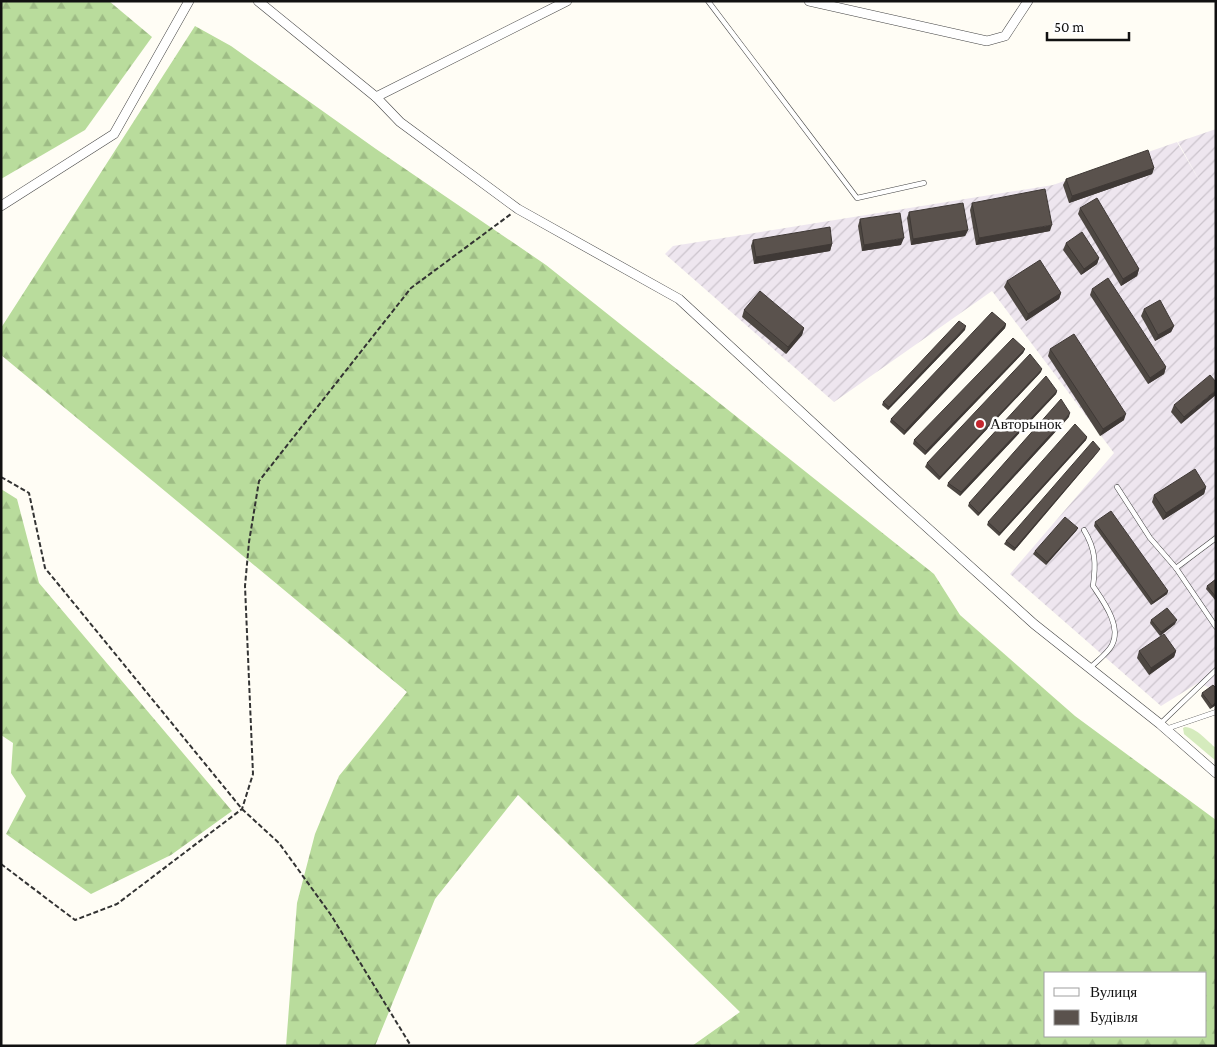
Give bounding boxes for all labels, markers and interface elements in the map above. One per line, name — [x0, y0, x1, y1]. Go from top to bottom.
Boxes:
scale bar — [1047, 10, 1130, 42]
text: 50 m — [1054, 19, 1084, 35]
place label: Авторынок — [990, 416, 1063, 432]
marker: Авторынок — [974, 418, 986, 430]
legend — [1044, 972, 1207, 1037]
text: Вулиця — [1090, 984, 1137, 1000]
text: Будівля — [1090, 1009, 1138, 1025]

